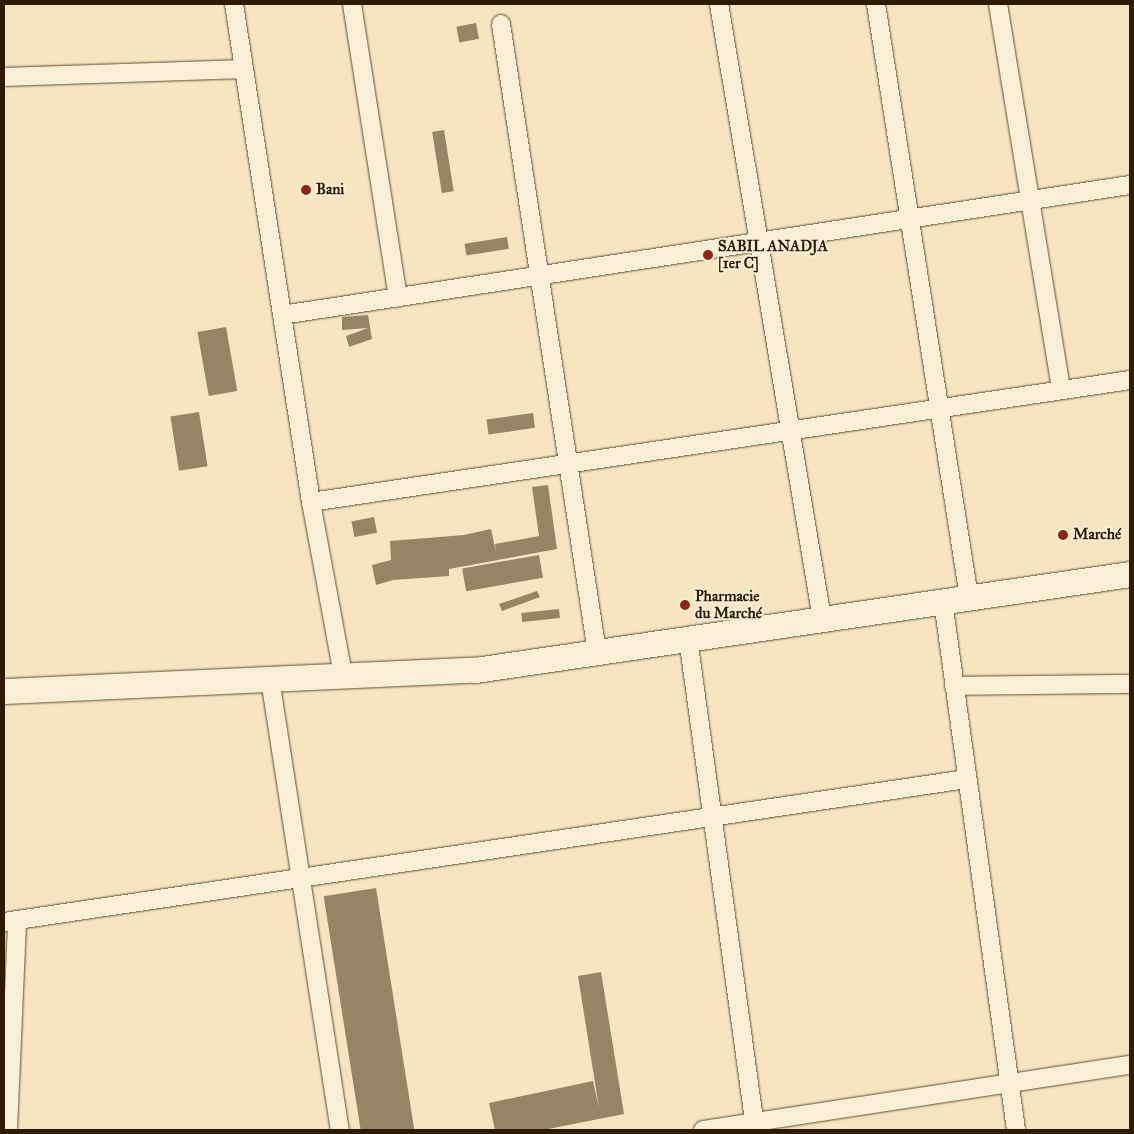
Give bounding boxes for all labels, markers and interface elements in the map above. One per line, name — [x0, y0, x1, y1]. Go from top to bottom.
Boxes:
place label: Bani — [316, 181, 344, 199]
marker: Bani — [300, 184, 312, 196]
place label: SABIL ANADJA [1er C] — [718, 237, 828, 272]
marker: SABIL ANADJA [1er C] — [702, 249, 714, 261]
place label: Marché — [1073, 526, 1121, 544]
marker: Marché — [1057, 529, 1069, 541]
place label: Pharmacie du Marché — [695, 587, 762, 622]
marker: Pharmacie du Marché — [679, 599, 691, 611]

